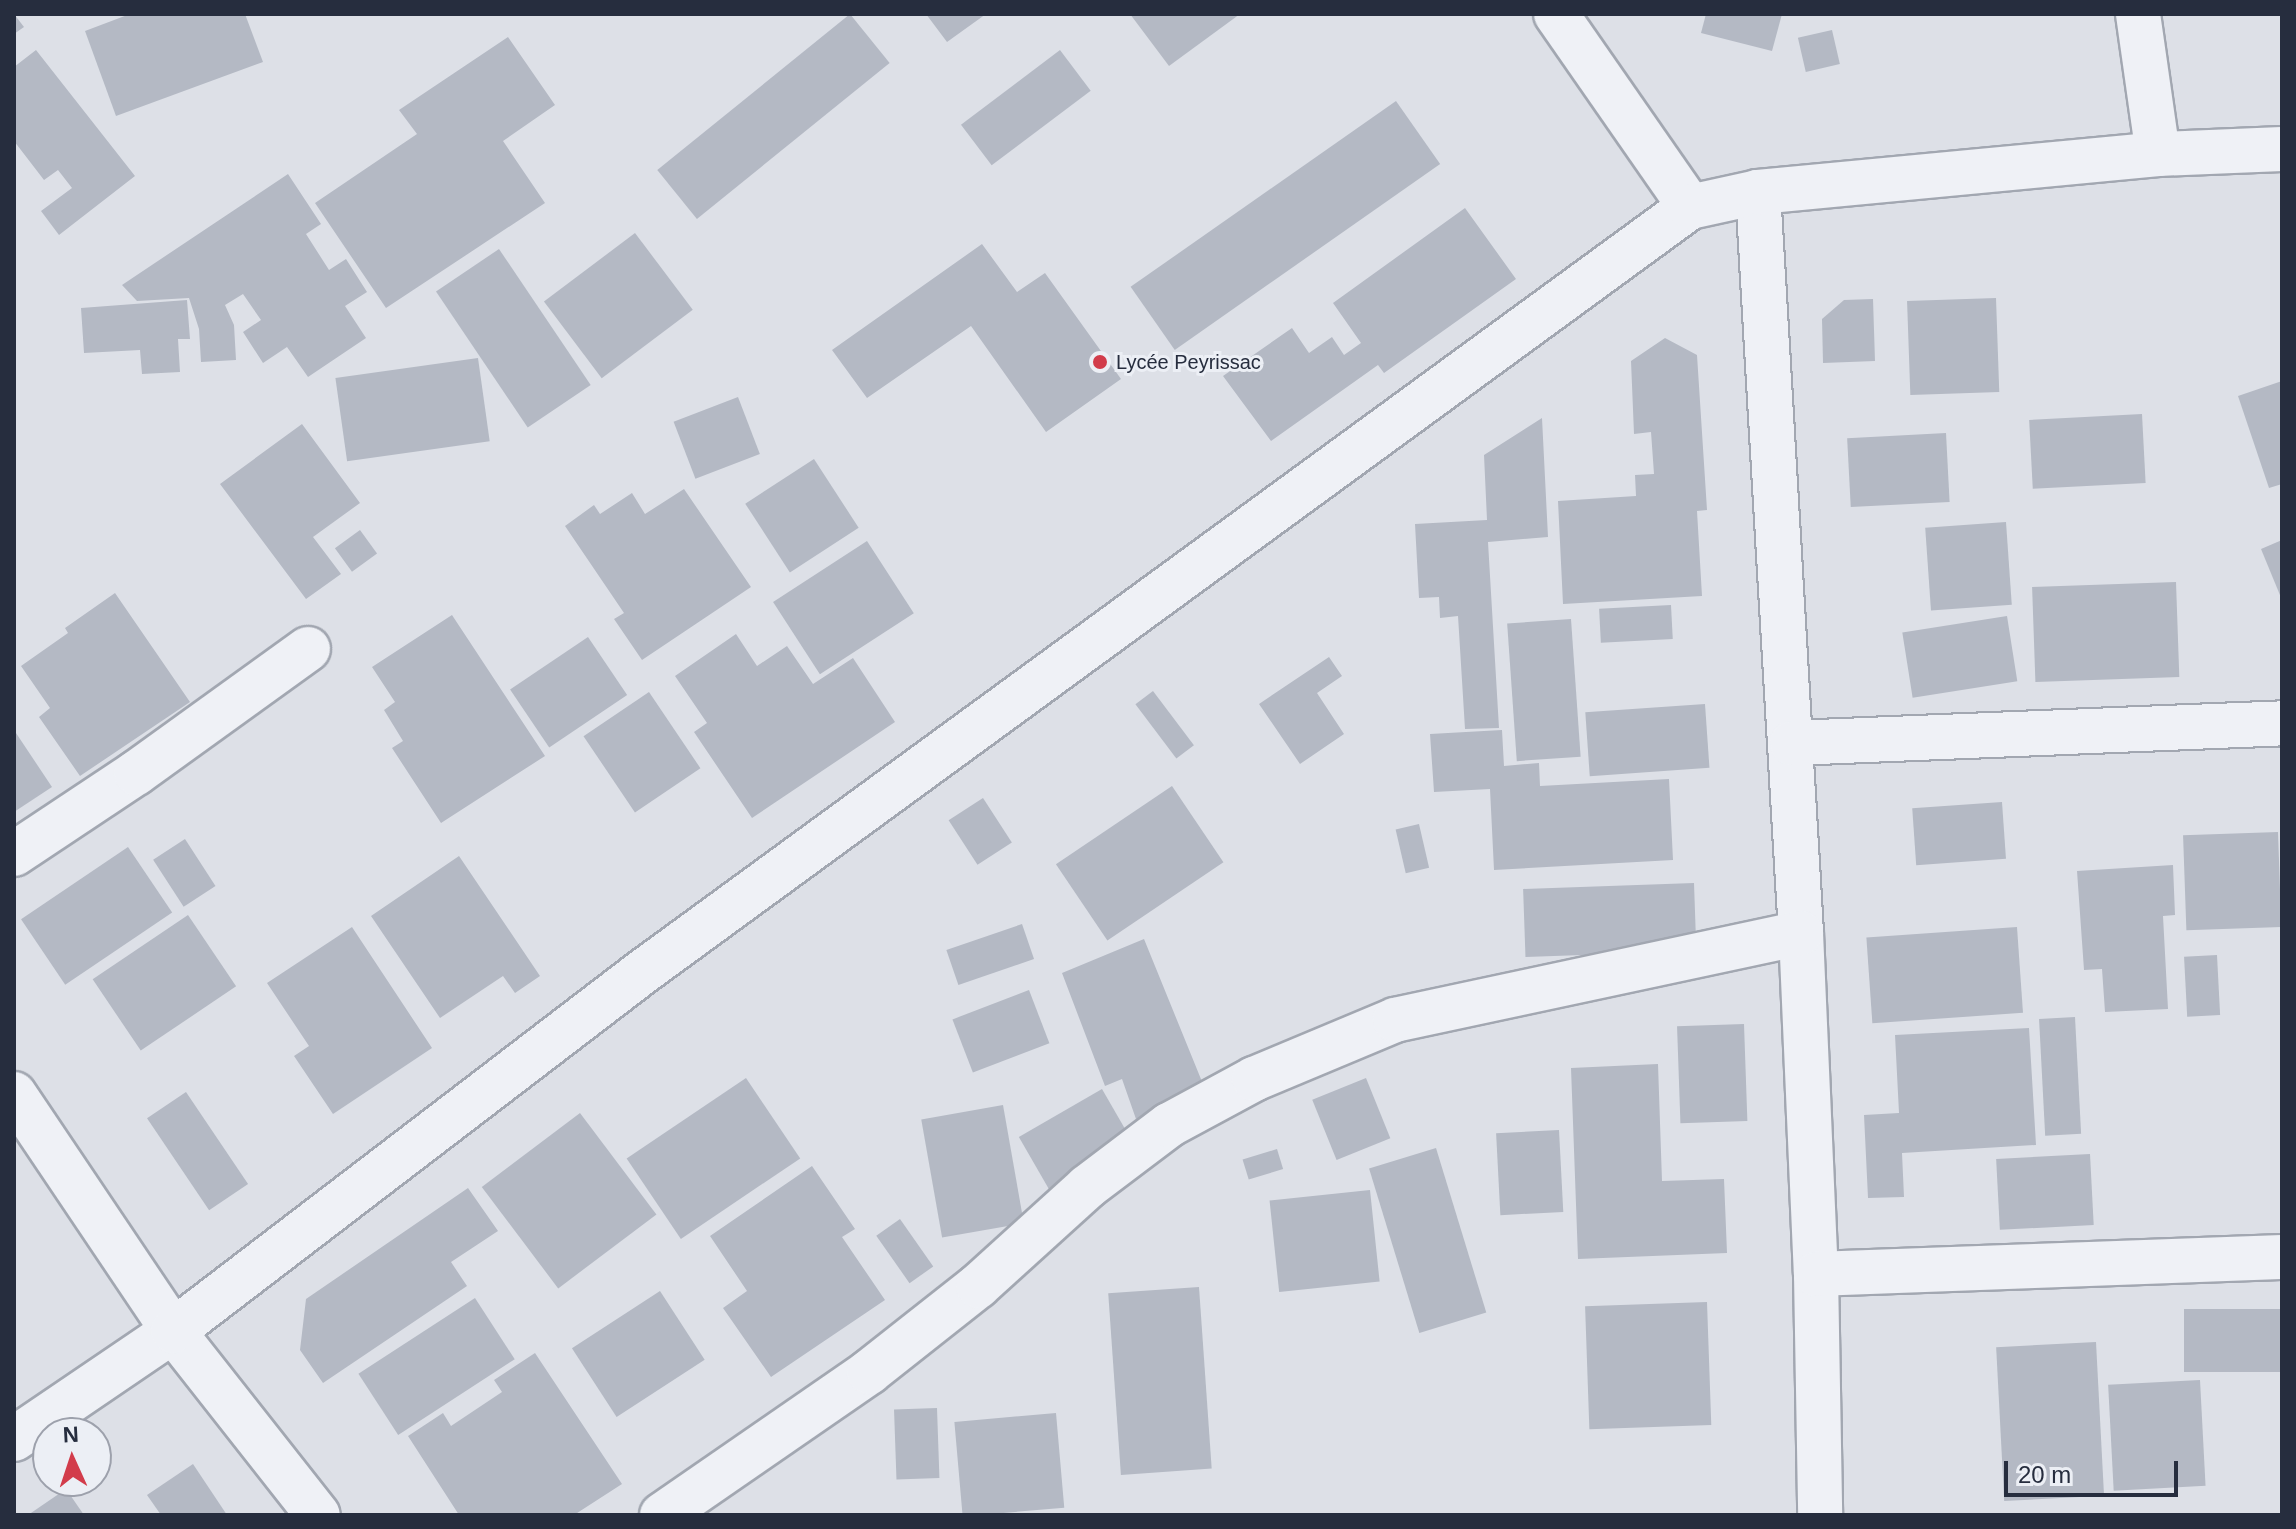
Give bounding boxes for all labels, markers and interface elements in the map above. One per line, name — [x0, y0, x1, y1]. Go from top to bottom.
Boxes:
place label: Lycée Peyrissac — [1116, 350, 1261, 374]
marker: Lycée Peyrissac — [1091, 353, 1109, 371]
north arrow — [32, 1417, 112, 1497]
text: N — [62, 1422, 79, 1447]
scale bar — [2008, 1445, 2182, 1495]
text: 20 m — [2018, 1461, 2071, 1488]

